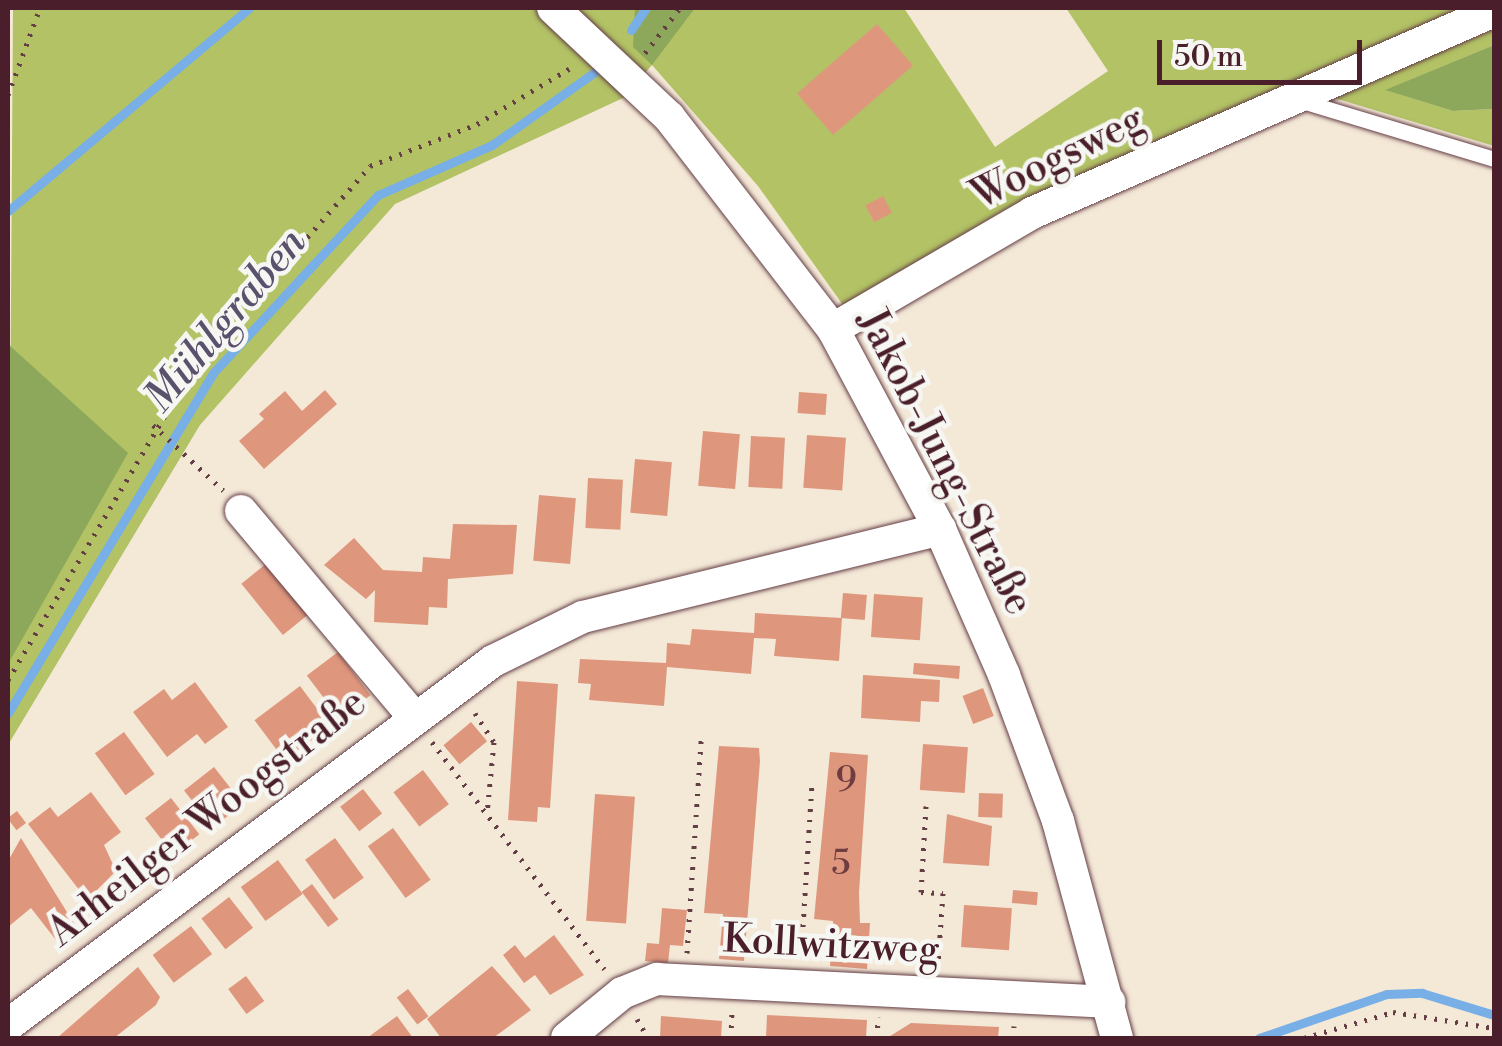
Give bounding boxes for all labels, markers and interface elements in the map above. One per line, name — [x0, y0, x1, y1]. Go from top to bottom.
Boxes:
scale bar — [1162, 20, 1367, 82]
text: 50 m — [1174, 38, 1243, 76]
street label: Woogsweg — [964, 96, 1152, 220]
water label: Mühlgraben — [134, 219, 318, 423]
street label: Jakob-Jung-Straße — [847, 301, 1043, 623]
street label: Arheilger Woogstraße — [38, 679, 376, 957]
house number: 9 — [835, 760, 857, 802]
house number: 5 — [831, 843, 851, 885]
street label: Kollwitzweg — [722, 915, 940, 975]

